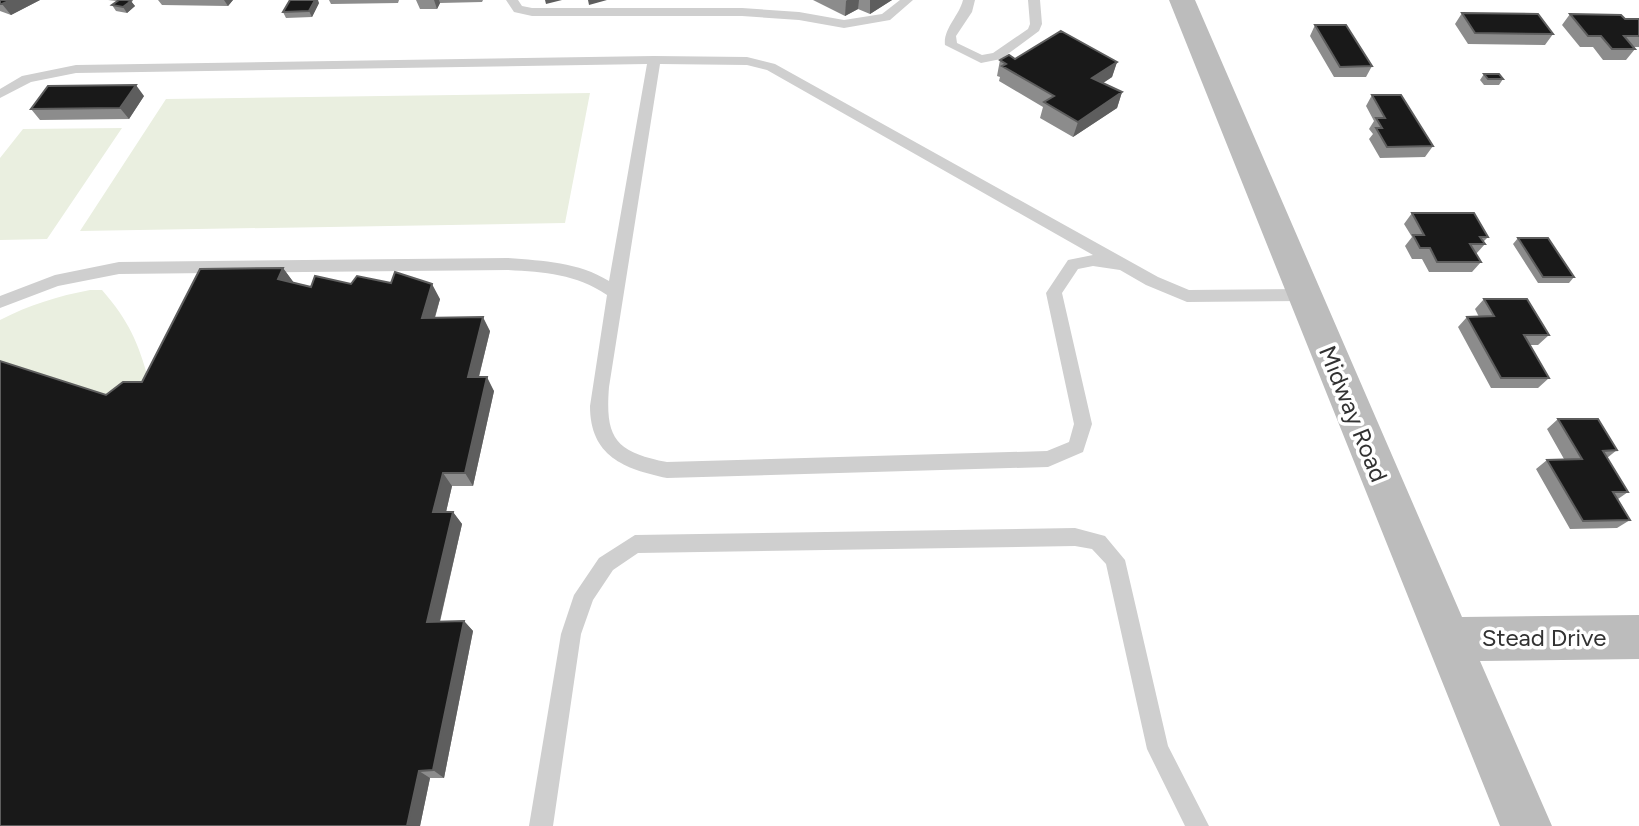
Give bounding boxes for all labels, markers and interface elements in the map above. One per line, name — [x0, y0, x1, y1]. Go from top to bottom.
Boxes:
street label: Midway Road — [1313, 341, 1394, 486]
street label: Stead Drive — [1482, 623, 1606, 652]

